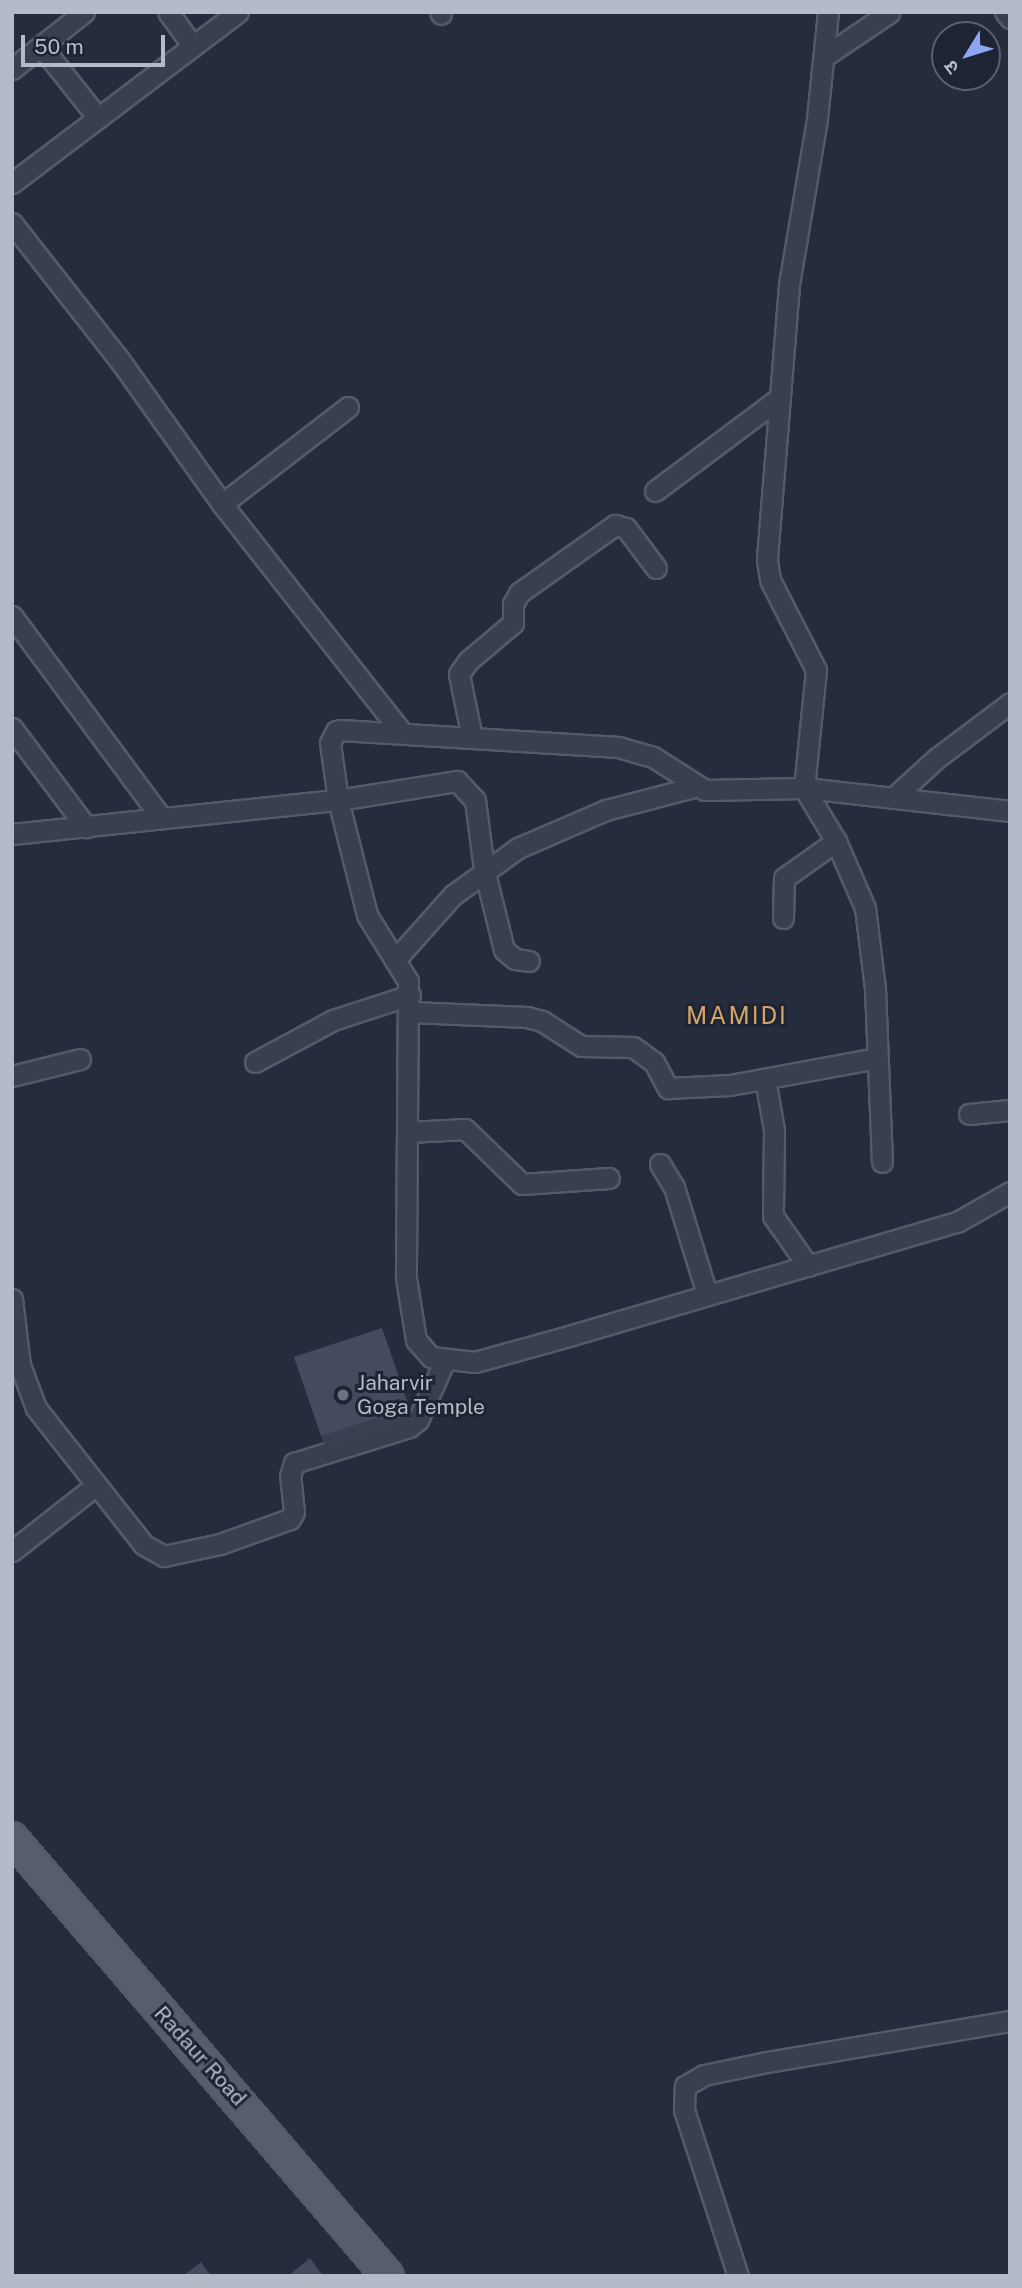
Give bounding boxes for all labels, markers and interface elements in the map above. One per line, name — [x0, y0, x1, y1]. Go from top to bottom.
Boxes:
scale bar — [24, 21, 168, 65]
north arrow — [931, 21, 1001, 91]
text: 50 m — [34, 34, 84, 59]
text: उ — [939, 57, 963, 79]
district label: MAMIDI — [687, 1002, 787, 1030]
place label: Jaharvir Goga Temple — [357, 1370, 485, 1420]
marker: Jaharvir Goga Temple — [335, 1387, 351, 1403]
street label: Radaur Road — [149, 2001, 251, 2111]

